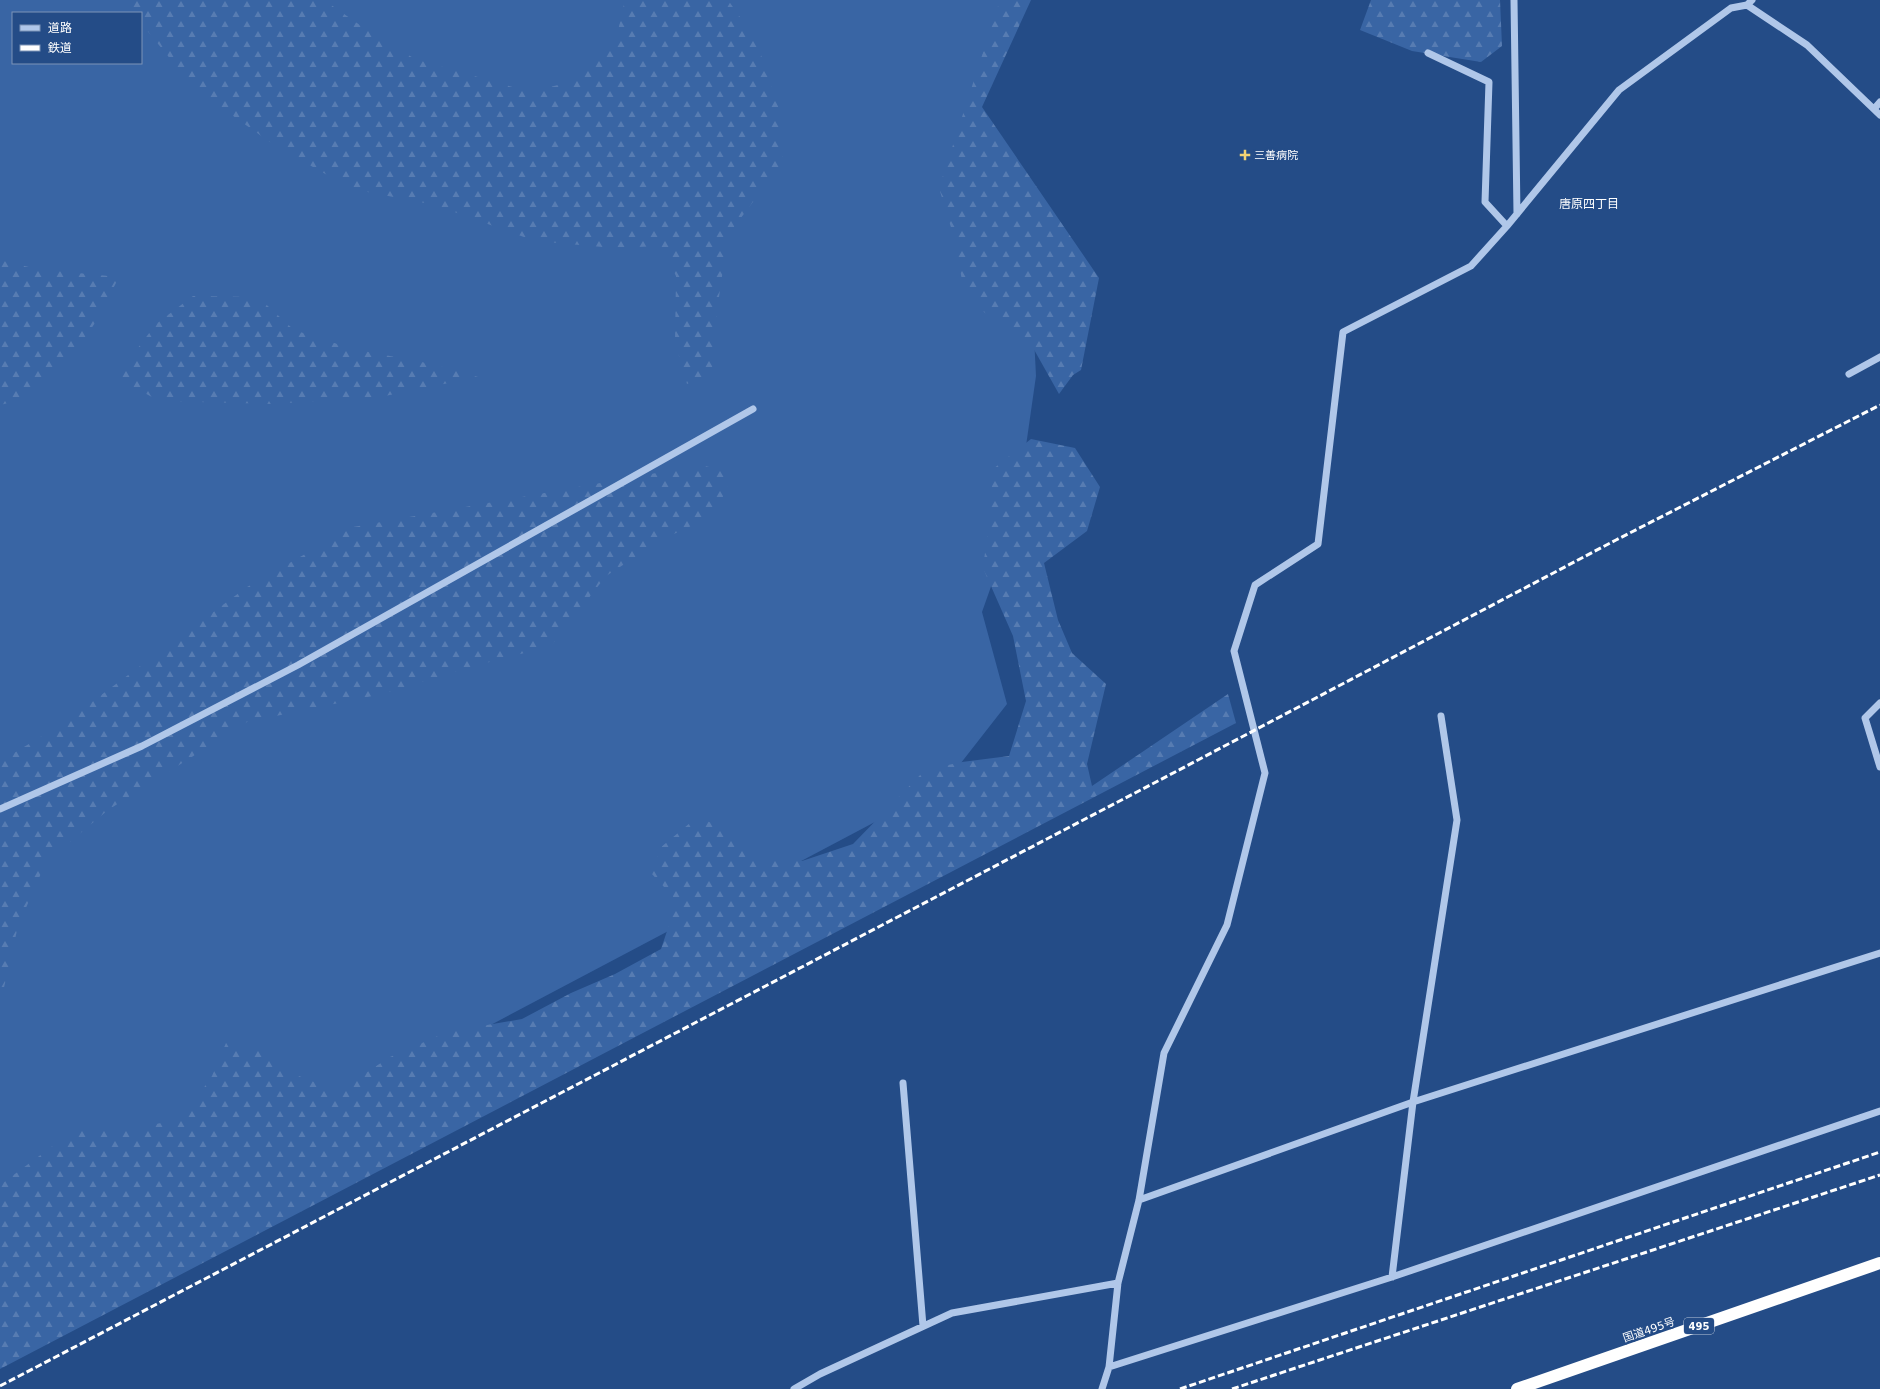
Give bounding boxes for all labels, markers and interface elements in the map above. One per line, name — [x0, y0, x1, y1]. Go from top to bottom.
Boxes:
legend — [12, 12, 142, 64]
text: 道路 — [48, 21, 72, 35]
text: 鉄道 — [48, 41, 72, 55]
marker: 三善病院 — [1239, 149, 1251, 161]
place label: 三善病院 — [1254, 149, 1298, 162]
district label: 唐原四丁目 — [1559, 197, 1619, 211]
street label: 国道495号 — [1621, 1315, 1677, 1345]
road number: 495 — [1684, 1318, 1714, 1334]

